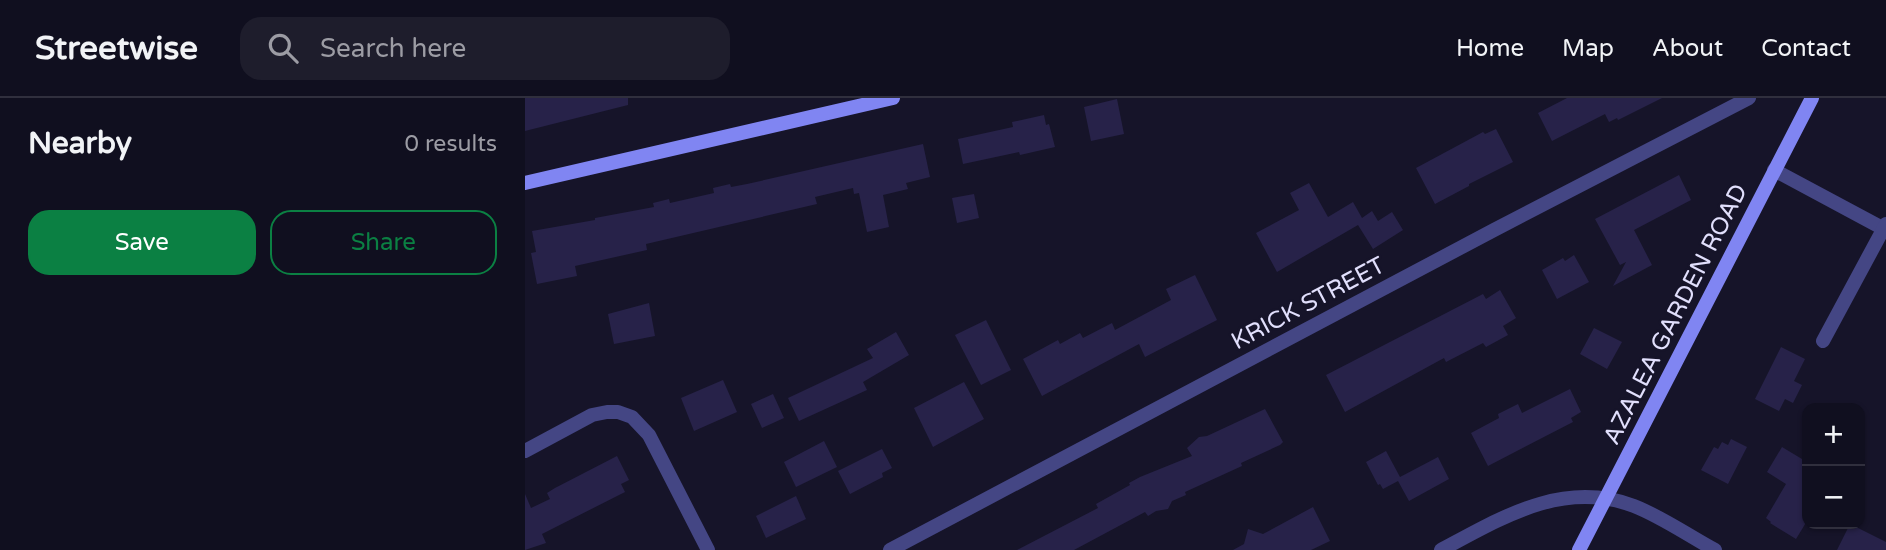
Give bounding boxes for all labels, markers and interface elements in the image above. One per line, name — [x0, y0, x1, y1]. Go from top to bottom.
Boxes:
search box — [240, 17, 730, 80]
text: Streetwise — [35, 29, 198, 68]
icon: search — [264, 29, 302, 67]
text: Search here — [320, 33, 466, 64]
text: Home — [1456, 34, 1524, 63]
text: Map — [1562, 34, 1614, 63]
text: About — [1652, 34, 1723, 63]
text: Contact — [1761, 34, 1851, 63]
text: Nearby — [28, 125, 132, 162]
text: 0 results — [404, 130, 497, 158]
street label: AZALEA GARDEN ROAD — [1597, 179, 1754, 449]
button: Save — [28, 210, 256, 275]
button: Share — [270, 210, 497, 275]
street label: KRICK STREET — [1226, 251, 1390, 356]
map controls — [1802, 403, 1865, 529]
button: + — [1802, 403, 1865, 466]
button: − — [1802, 466, 1865, 529]

